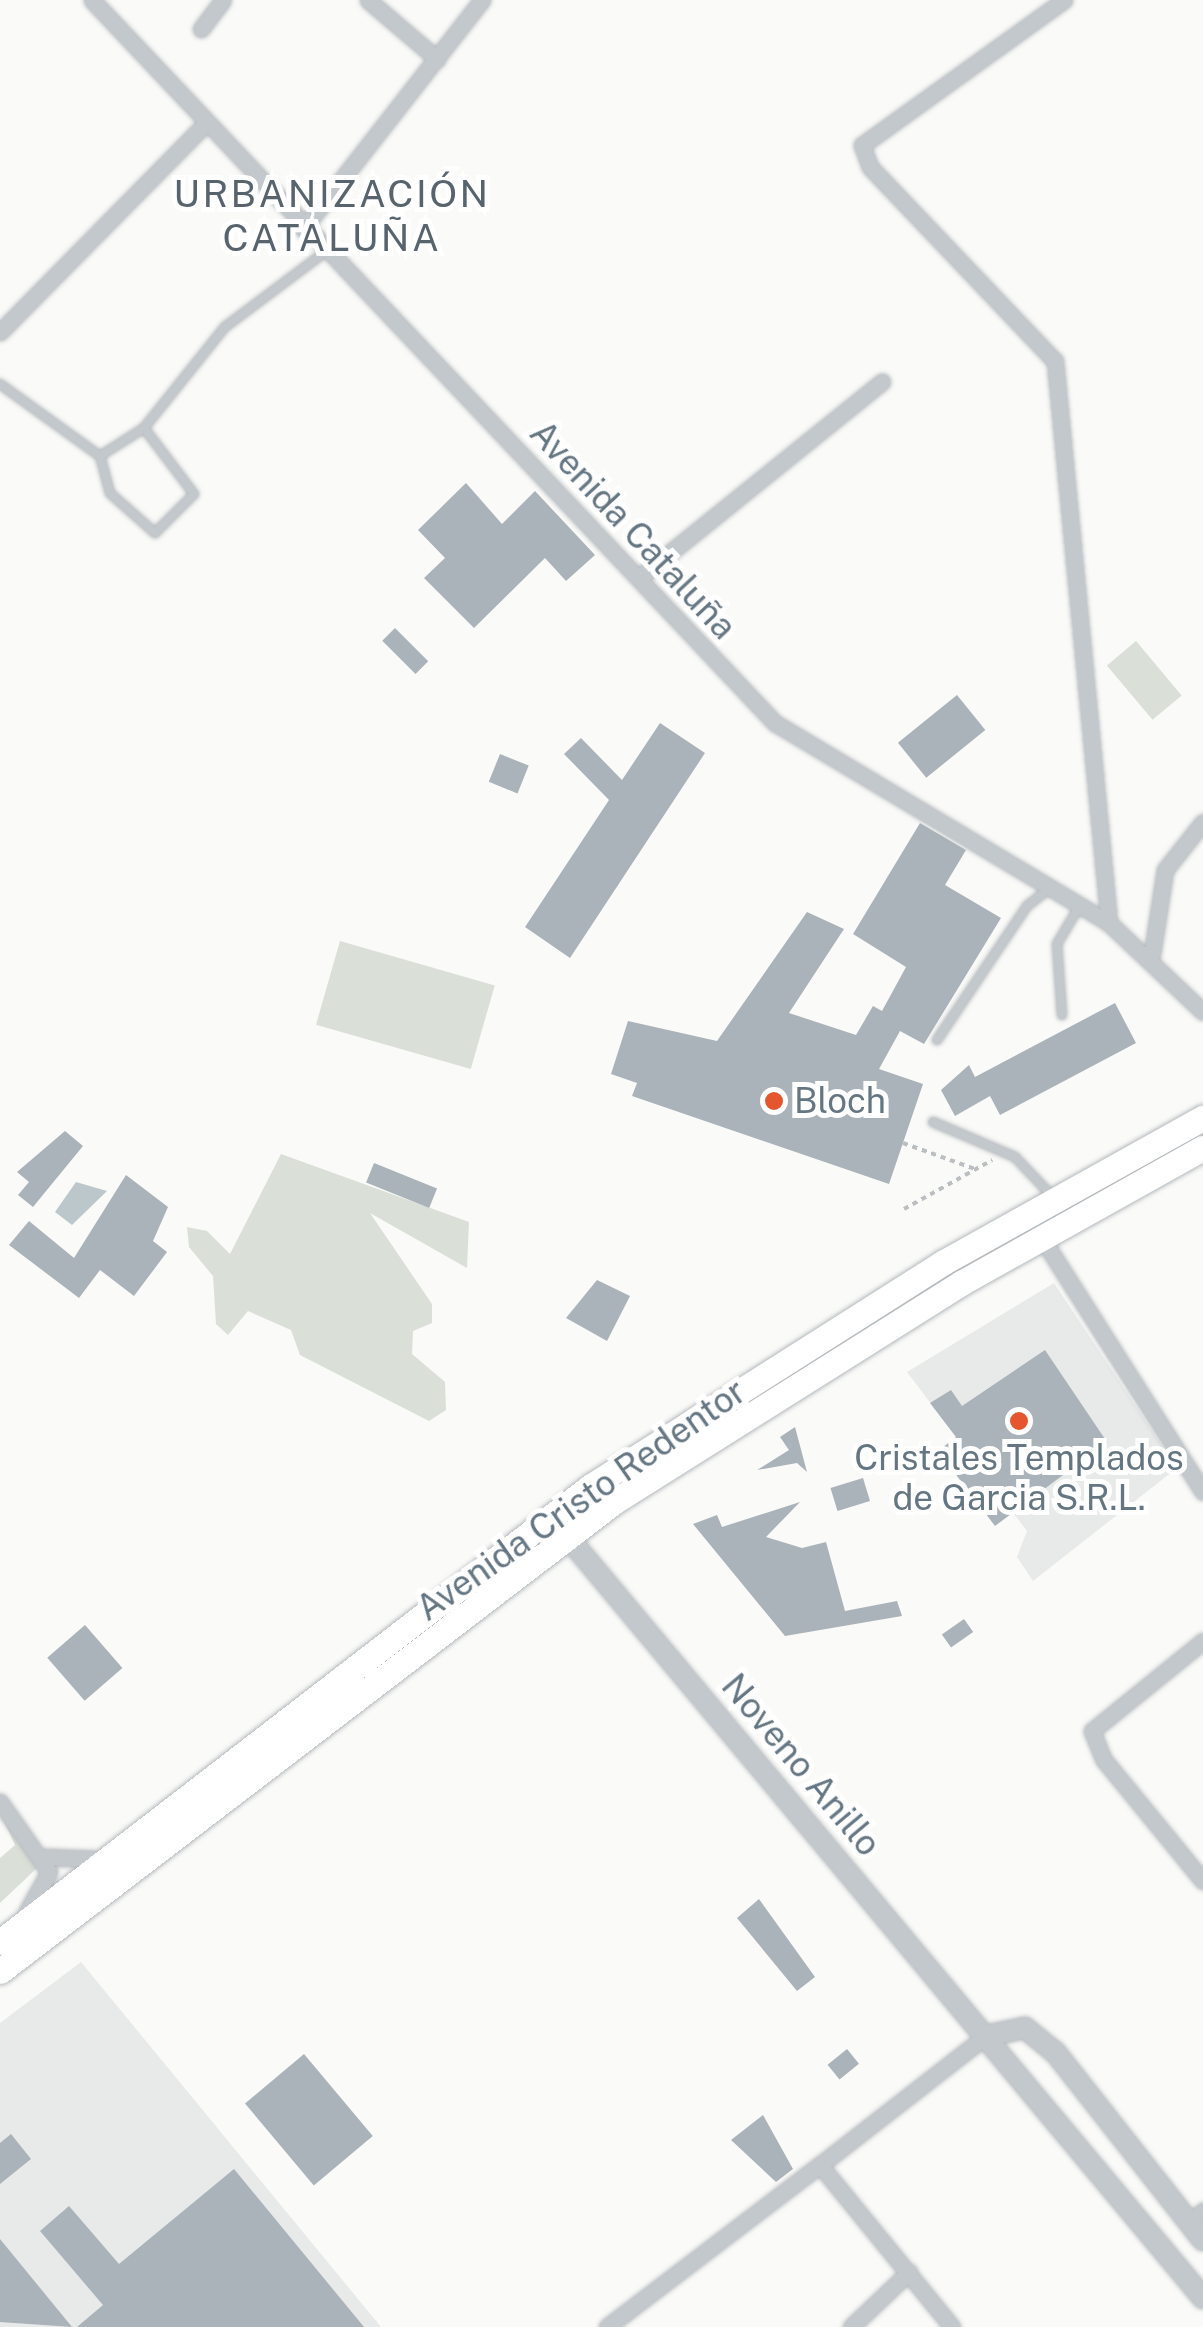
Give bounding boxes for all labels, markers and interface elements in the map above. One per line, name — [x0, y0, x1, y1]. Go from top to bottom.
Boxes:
district label: URBANIZACIÓN CATALUÑA — [173, 171, 491, 260]
street label: Avenida Cataluña — [521, 412, 745, 648]
place label: Bloch — [794, 1080, 886, 1122]
marker: Bloch — [763, 1090, 785, 1112]
street label: Avenida Cristo Redentor — [408, 1370, 754, 1630]
marker: Cristales Templados de Garcia S.R.L. — [1008, 1410, 1030, 1432]
place label: Cristales Templados de Garcia S.R.L. — [854, 1437, 1184, 1519]
street label: Noveno Anillo — [713, 1665, 889, 1865]

